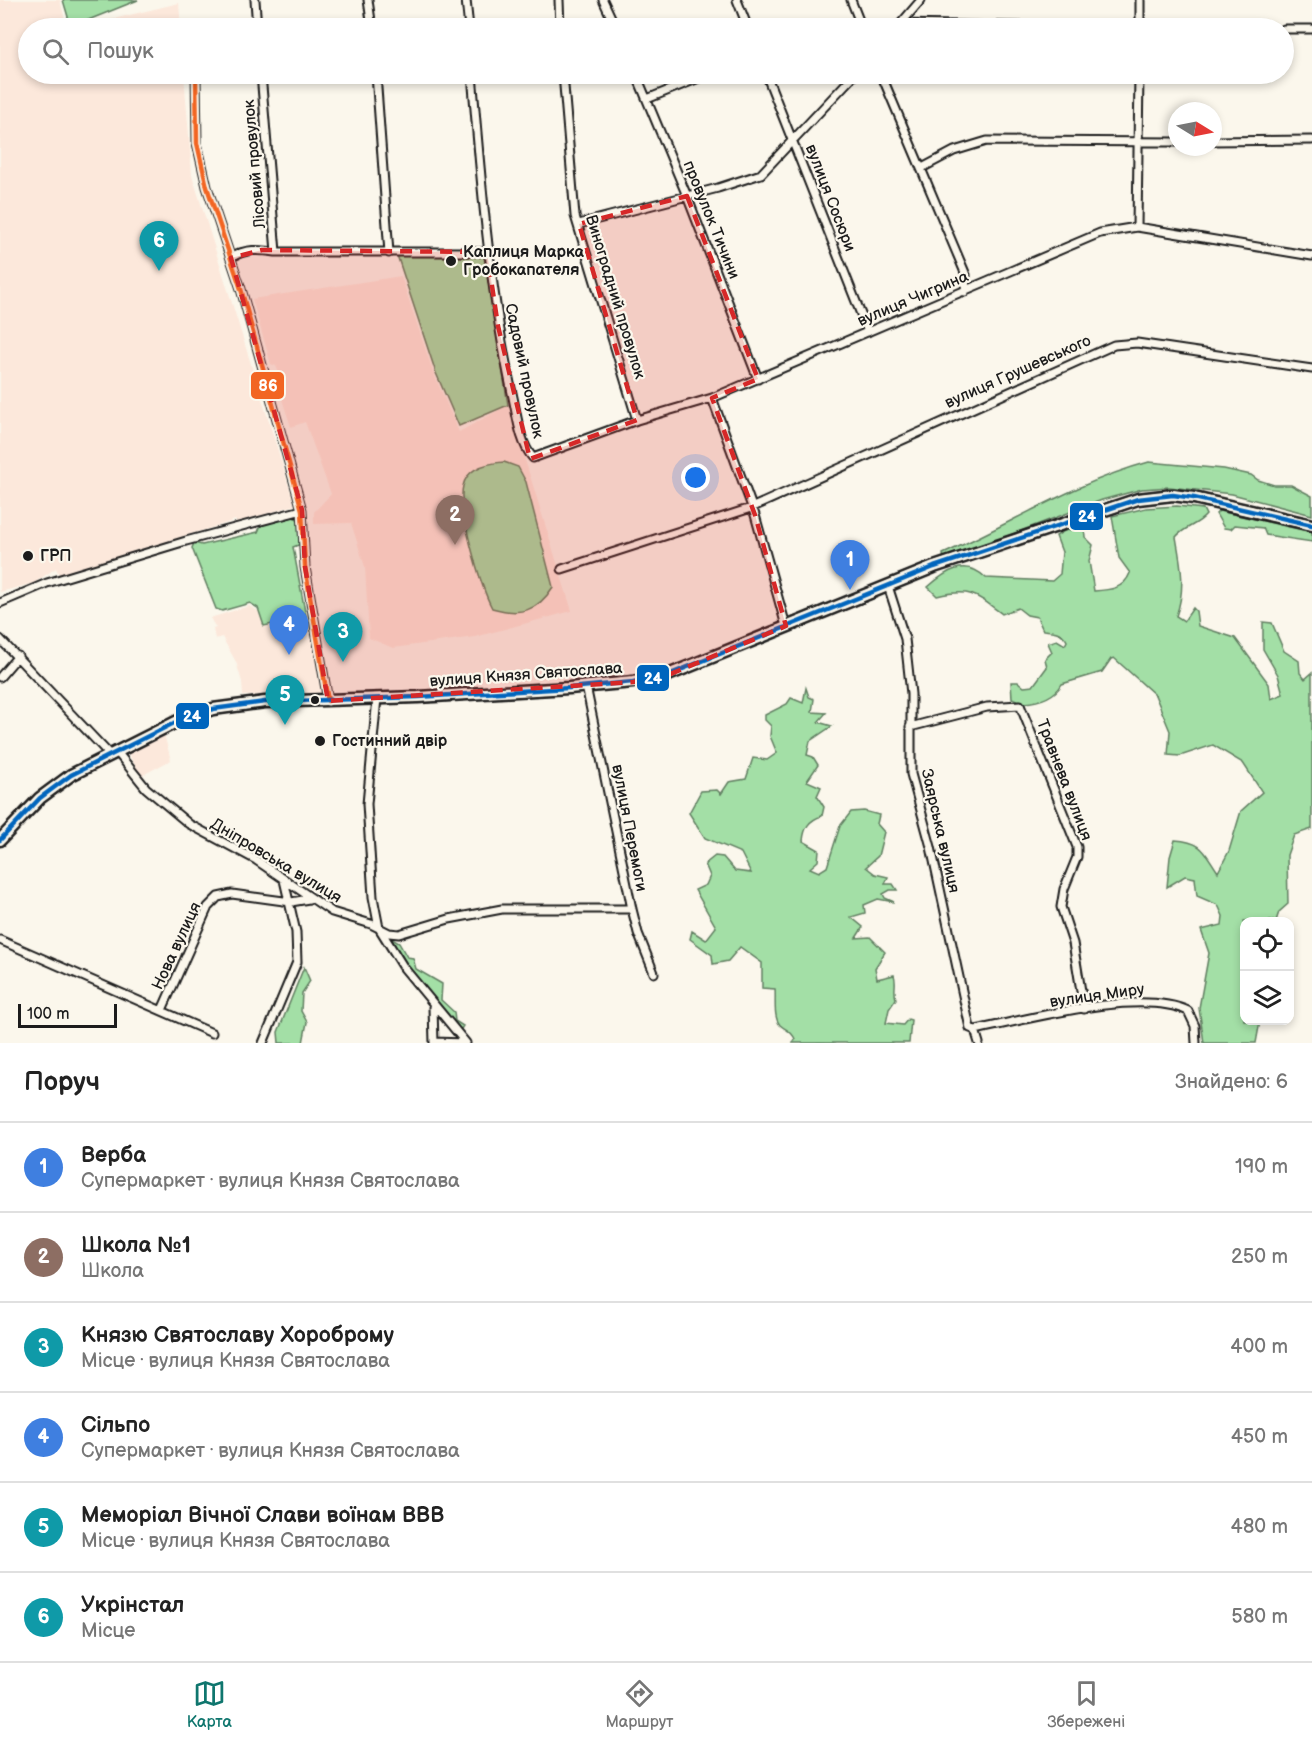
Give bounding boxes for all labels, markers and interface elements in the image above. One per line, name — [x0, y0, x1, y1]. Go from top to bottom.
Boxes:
search box — [18, 18, 1294, 84]
icon: search — [39, 35, 72, 68]
text: Пошук — [87, 38, 154, 65]
street label: Лісовий провулок — [240, 98, 270, 230]
north arrow — [1168, 102, 1222, 156]
street label: вулиця Сосюри — [801, 142, 859, 254]
street label: провулок Тичини — [679, 158, 743, 282]
street label: Виноградний провулок — [581, 213, 649, 382]
pin: 6 — [140, 222, 178, 271]
place label: Каплиця Марка Гробокапателя — [463, 243, 584, 280]
marker: Каплиця Марка Гробокапателя — [444, 254, 458, 268]
street label: вулиця Чигрина — [855, 267, 972, 331]
street label: Садовий провулок — [500, 302, 548, 441]
street label: вулиця Грушевського — [942, 331, 1094, 413]
line badge: 86 — [250, 371, 285, 400]
text: 86 — [258, 377, 278, 396]
your location — [681, 463, 710, 492]
pin: 2 — [436, 496, 474, 545]
line badge: 24 — [1069, 502, 1104, 531]
text: 24 — [1078, 508, 1097, 527]
pin: 1 — [830, 540, 870, 590]
place label: ГРП — [40, 547, 71, 566]
marker: ГРП — [21, 549, 35, 563]
pin: 4 — [270, 606, 308, 655]
pin: 3 — [324, 612, 362, 662]
street label: вулиця Князя Святослава — [429, 659, 624, 691]
line badge: 24 — [636, 664, 670, 692]
text: 24 — [644, 670, 663, 689]
pin: 5 — [266, 676, 304, 725]
unlabelled marker — [309, 694, 321, 706]
line badge: 24 — [175, 702, 210, 730]
text: 24 — [183, 708, 202, 727]
street label: Травнева вулиця — [1032, 717, 1096, 843]
place label: Гостинний двір — [332, 732, 448, 751]
marker: Гостинний двір — [313, 734, 327, 748]
street label: вулиця Перемоги — [607, 763, 651, 893]
street label: Заярська вулиця — [917, 767, 964, 895]
street label: Дніпровська вулиця — [207, 814, 345, 908]
street label: Нова вулиця — [148, 899, 206, 993]
map controls — [1240, 917, 1294, 1025]
button: locate — [1240, 917, 1294, 971]
button: layers — [1240, 971, 1294, 1025]
street label: вулиця Миру — [1049, 980, 1146, 1012]
scale bar — [18, 1001, 117, 1028]
text: 100 m — [27, 1005, 70, 1024]
text: Поруч — [24, 1067, 100, 1098]
text: Знайдено: 6 — [1175, 1070, 1288, 1094]
text: Верба — [81, 1142, 146, 1169]
text: 1 — [39, 1155, 48, 1179]
text: 190 m — [1235, 1155, 1288, 1179]
text: Супермаркет · вулиця Князя Святослава — [81, 1169, 460, 1193]
text: Школа №1 — [81, 1232, 191, 1259]
text: 2 — [38, 1245, 49, 1269]
text: 250 m — [1231, 1245, 1288, 1269]
text: Школа — [81, 1259, 144, 1283]
text: Князю Святославу Хороброму — [81, 1322, 394, 1349]
text: 3 — [38, 1335, 49, 1359]
text: 400 m — [1230, 1335, 1288, 1359]
text: Місце · вулиця Князя Святослава — [81, 1349, 390, 1373]
text: Сільпо — [81, 1412, 150, 1439]
text: 4 — [38, 1425, 49, 1449]
text: 450 m — [1231, 1425, 1288, 1449]
text: Супермаркет · вулиця Князя Святослава — [81, 1439, 460, 1463]
text: Меморіал Вічної Слави воїнам ВВВ — [81, 1502, 444, 1529]
text: 5 — [38, 1515, 49, 1539]
text: 480 m — [1230, 1515, 1288, 1539]
text: Місце · вулиця Князя Святослава — [81, 1529, 390, 1553]
text: Укрінстал — [81, 1592, 184, 1619]
text: 6 — [37, 1605, 50, 1629]
text: 580 m — [1231, 1605, 1288, 1629]
text: Місце — [81, 1619, 135, 1643]
tab: Карта — [187, 1677, 232, 1732]
tab: Маршрут — [605, 1677, 674, 1732]
tab: Збережені — [1047, 1677, 1125, 1732]

